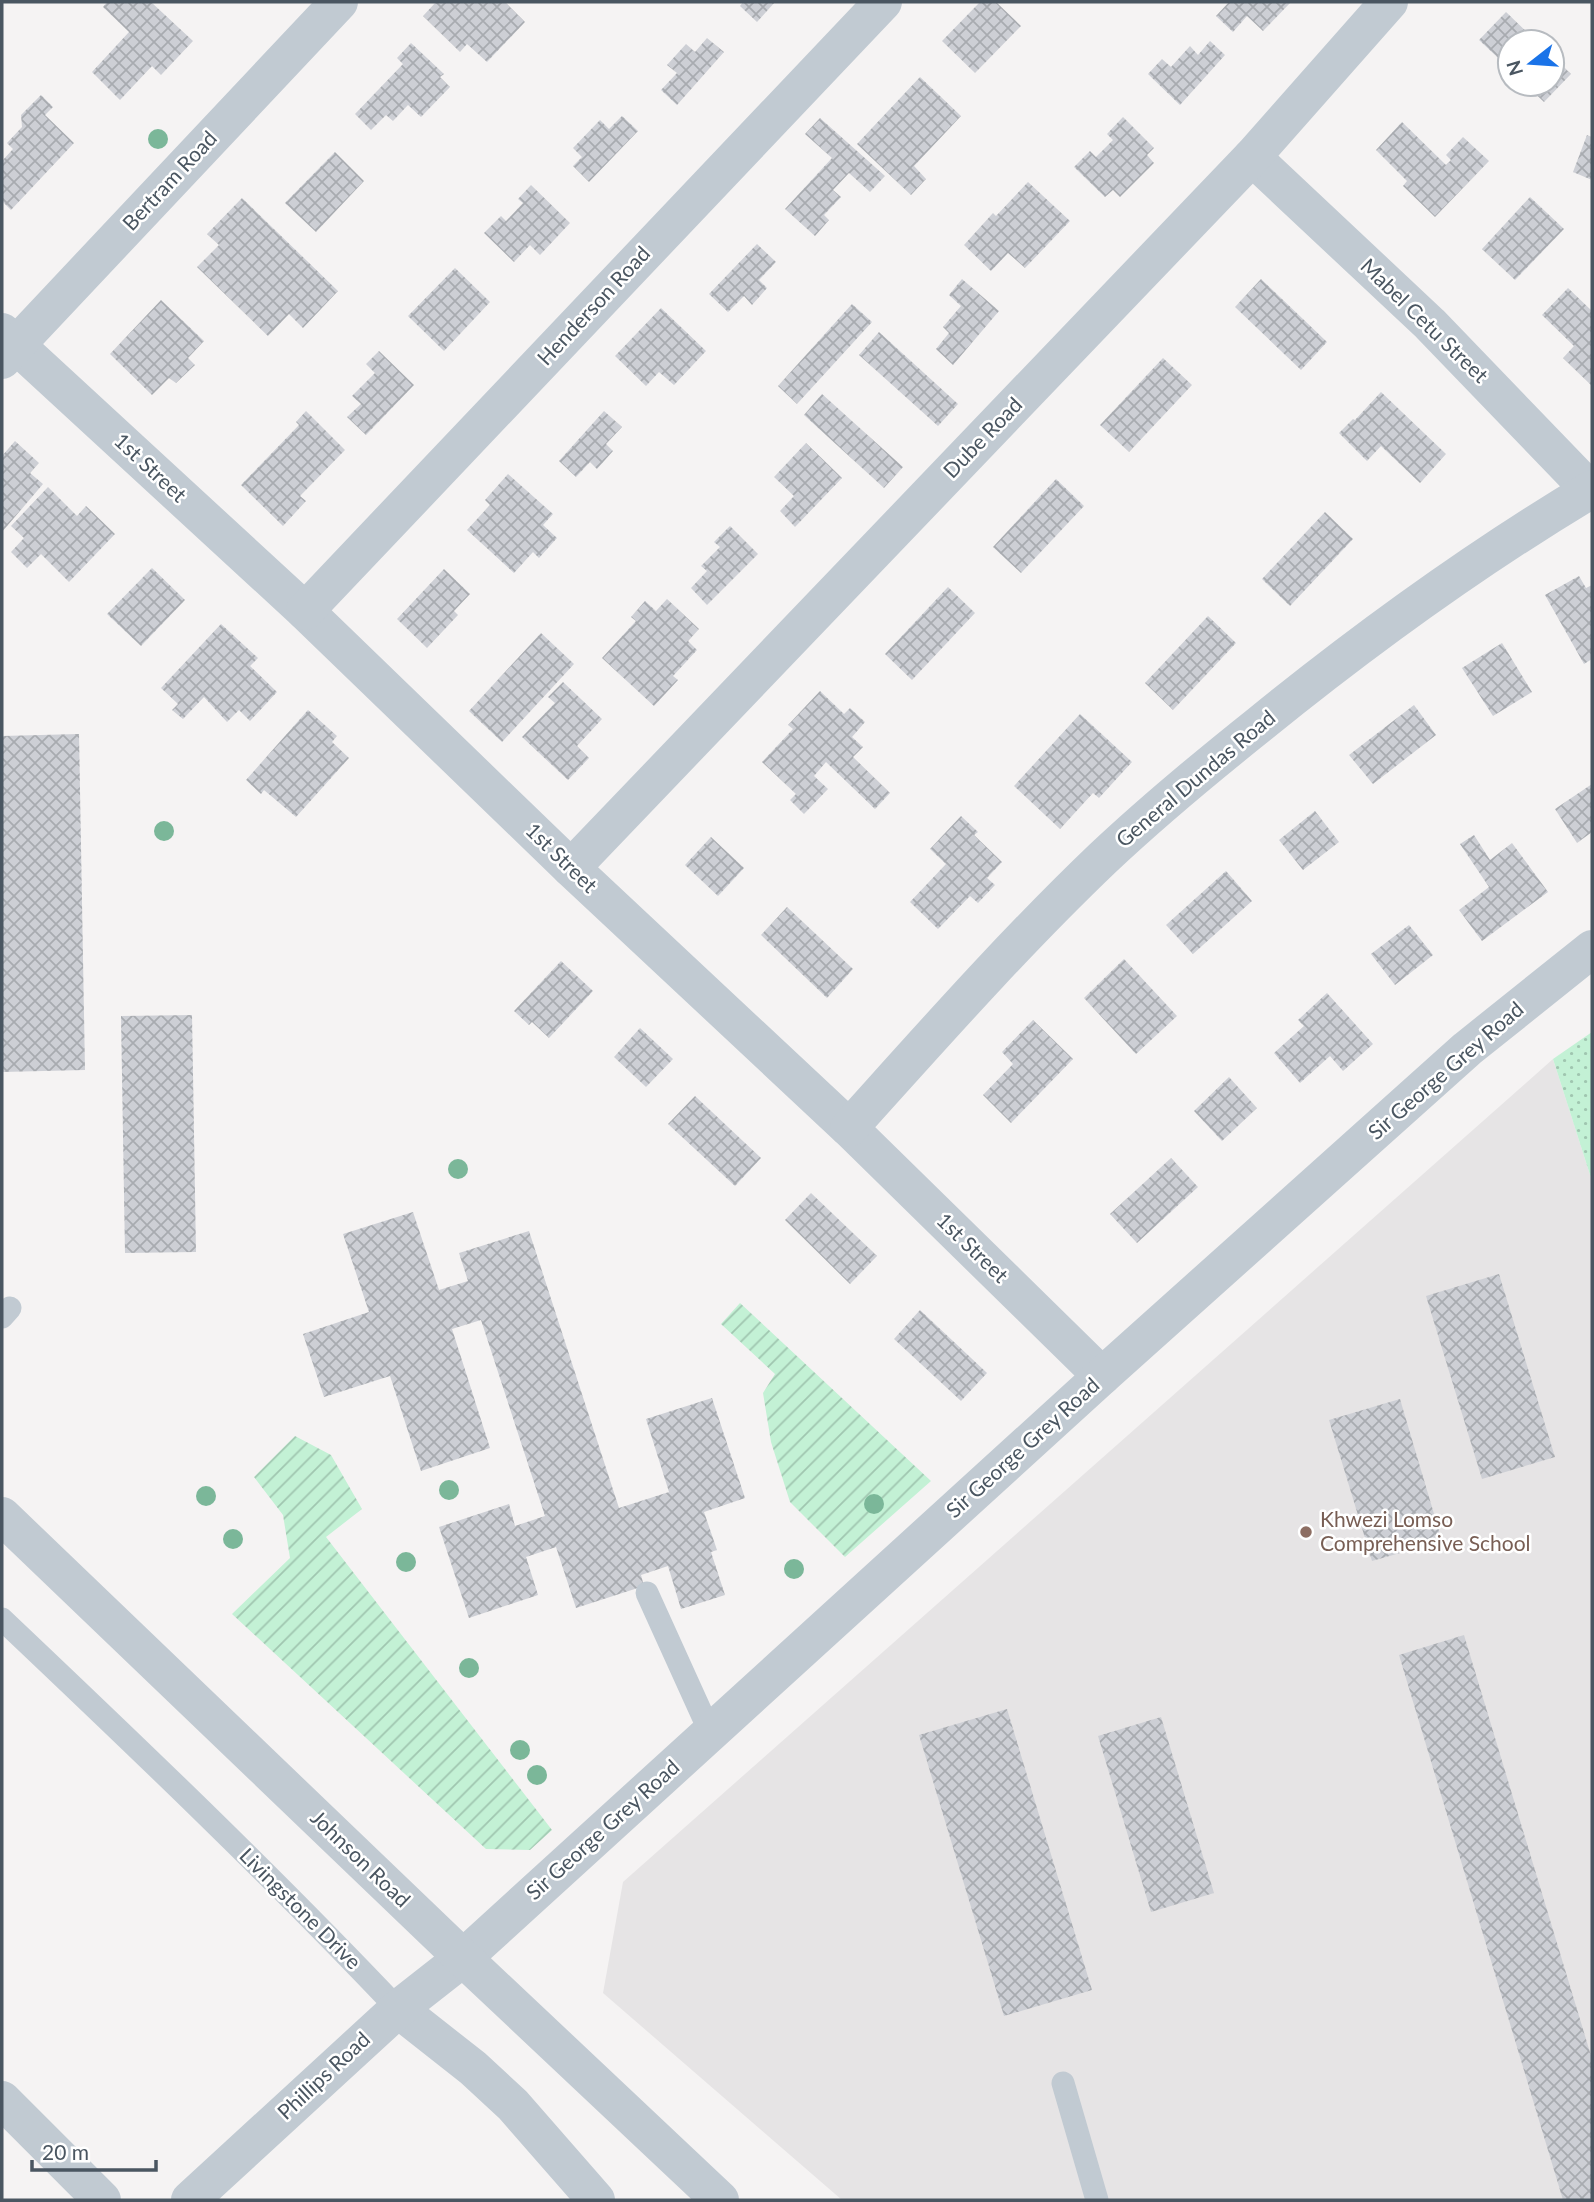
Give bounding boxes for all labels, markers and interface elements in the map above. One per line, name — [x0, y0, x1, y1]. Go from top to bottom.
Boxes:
north arrow — [1496, 28, 1566, 98]
text: N — [1501, 58, 1527, 78]
street label: Bertram Road — [117, 125, 221, 235]
street label: Henderson Road — [531, 240, 654, 370]
street label: Mabel Cetu Street — [1356, 253, 1494, 387]
street label: Dube Road — [937, 391, 1026, 482]
street label: 1st Street — [110, 427, 193, 507]
street label: General Dundas Road — [1110, 704, 1280, 852]
street label: 1st Street — [521, 817, 603, 897]
street label: Sir George Grey Road — [1362, 996, 1528, 1144]
street label: 1st Street — [932, 1207, 1014, 1287]
street label: Sir George Grey Road — [940, 1372, 1104, 1522]
place label: Khwezi Lomso Comprehensive School — [1320, 1506, 1531, 1555]
marker: Khwezi Lomso Comprehensive School — [1298, 1524, 1314, 1540]
street label: Sir George Grey Road — [520, 1754, 684, 1904]
street label: Johnson Road — [306, 1804, 416, 1912]
street label: Livingstone Drive — [235, 1842, 367, 1974]
street label: Phillips Road — [272, 2026, 374, 2124]
scale bar — [32, 2128, 156, 2172]
text: 20 m — [42, 2139, 89, 2164]

